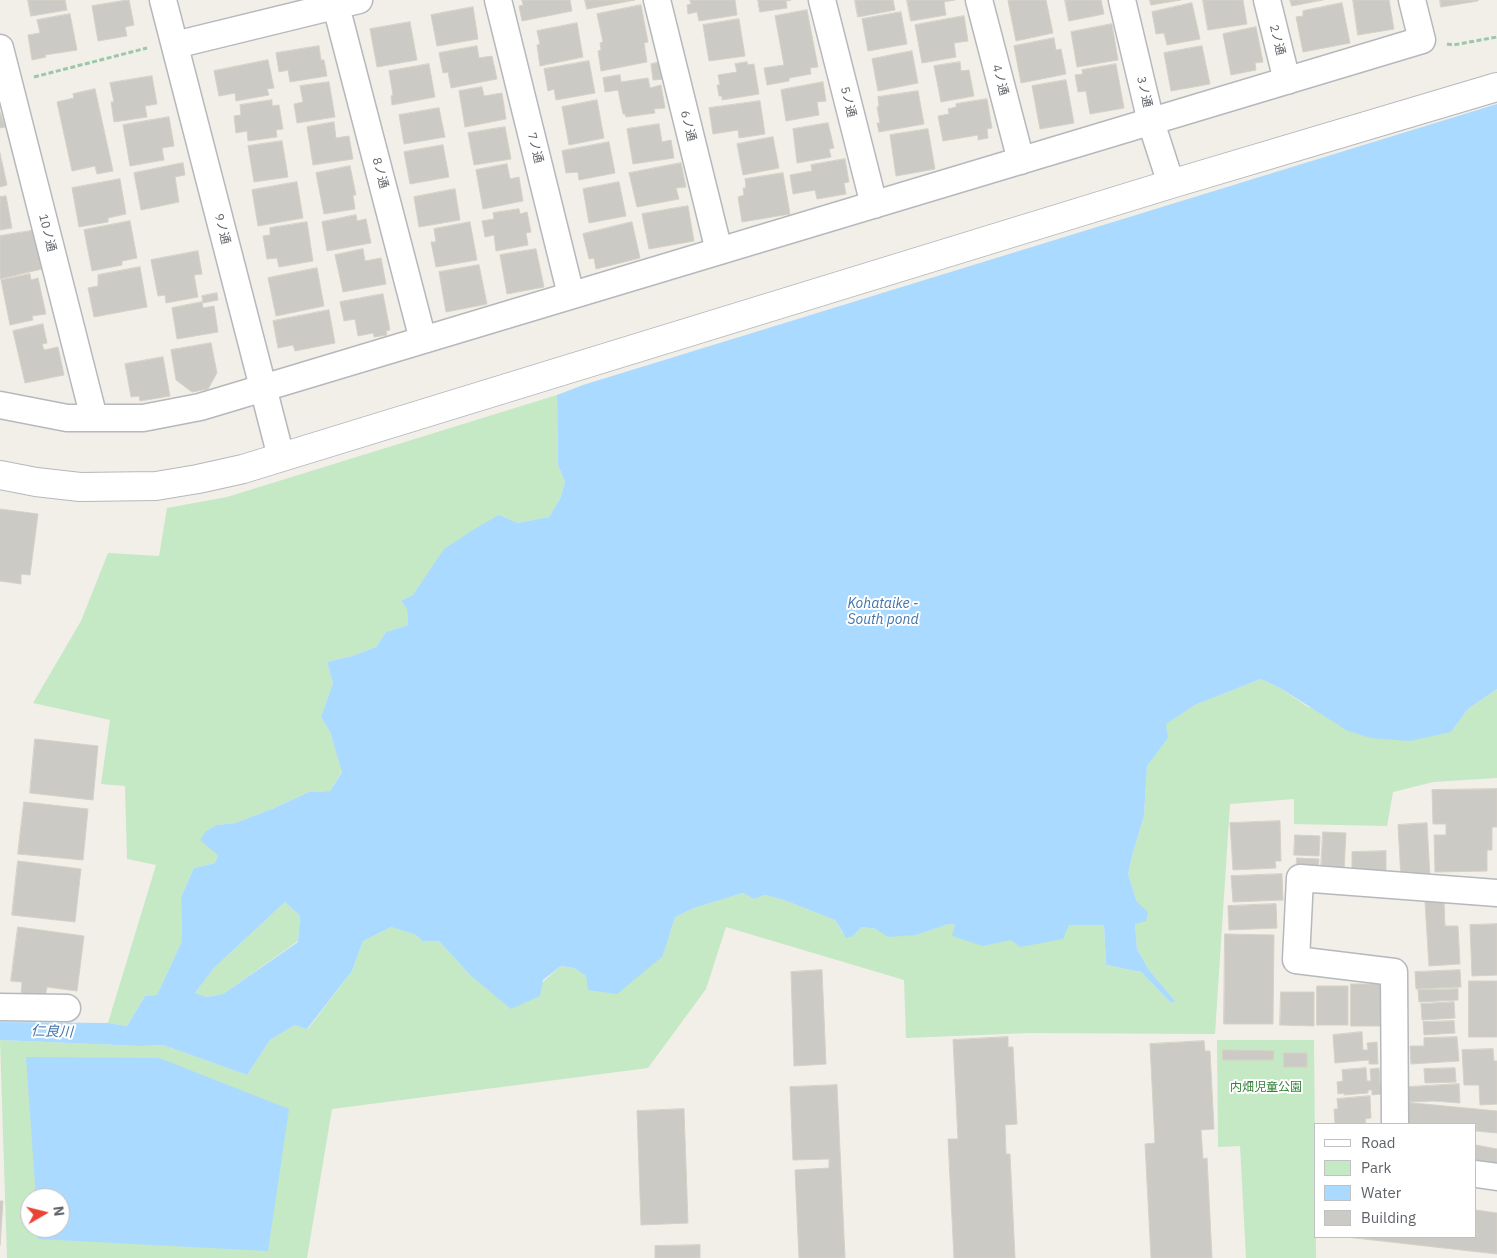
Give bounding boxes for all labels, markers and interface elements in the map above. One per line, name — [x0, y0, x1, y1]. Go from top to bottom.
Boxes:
street label: 2ノ通 — [1266, 23, 1288, 57]
street label: 4ノ通 — [989, 63, 1011, 97]
street label: 3ノ通 — [1133, 75, 1155, 109]
street label: 5ノ通 — [837, 85, 859, 119]
street label: 6ノ通 — [677, 109, 699, 143]
street label: 7ノ通 — [524, 131, 546, 165]
street label: 8ノ通 — [369, 156, 391, 190]
street label: 9ノ通 — [211, 212, 233, 246]
street label: 10ノ通 — [35, 213, 59, 253]
water label: Kohataike - South pond — [847, 596, 919, 628]
water label: 仁良川 — [31, 1023, 73, 1041]
park label: 内畑児童公園 — [1230, 1081, 1302, 1095]
legend — [1314, 1123, 1477, 1238]
text: Road — [1361, 1133, 1396, 1152]
text: Park — [1361, 1158, 1391, 1177]
text: Water — [1361, 1183, 1401, 1202]
north arrow — [20, 1188, 70, 1238]
text: N — [49, 1205, 68, 1217]
text: Building — [1361, 1208, 1416, 1227]

